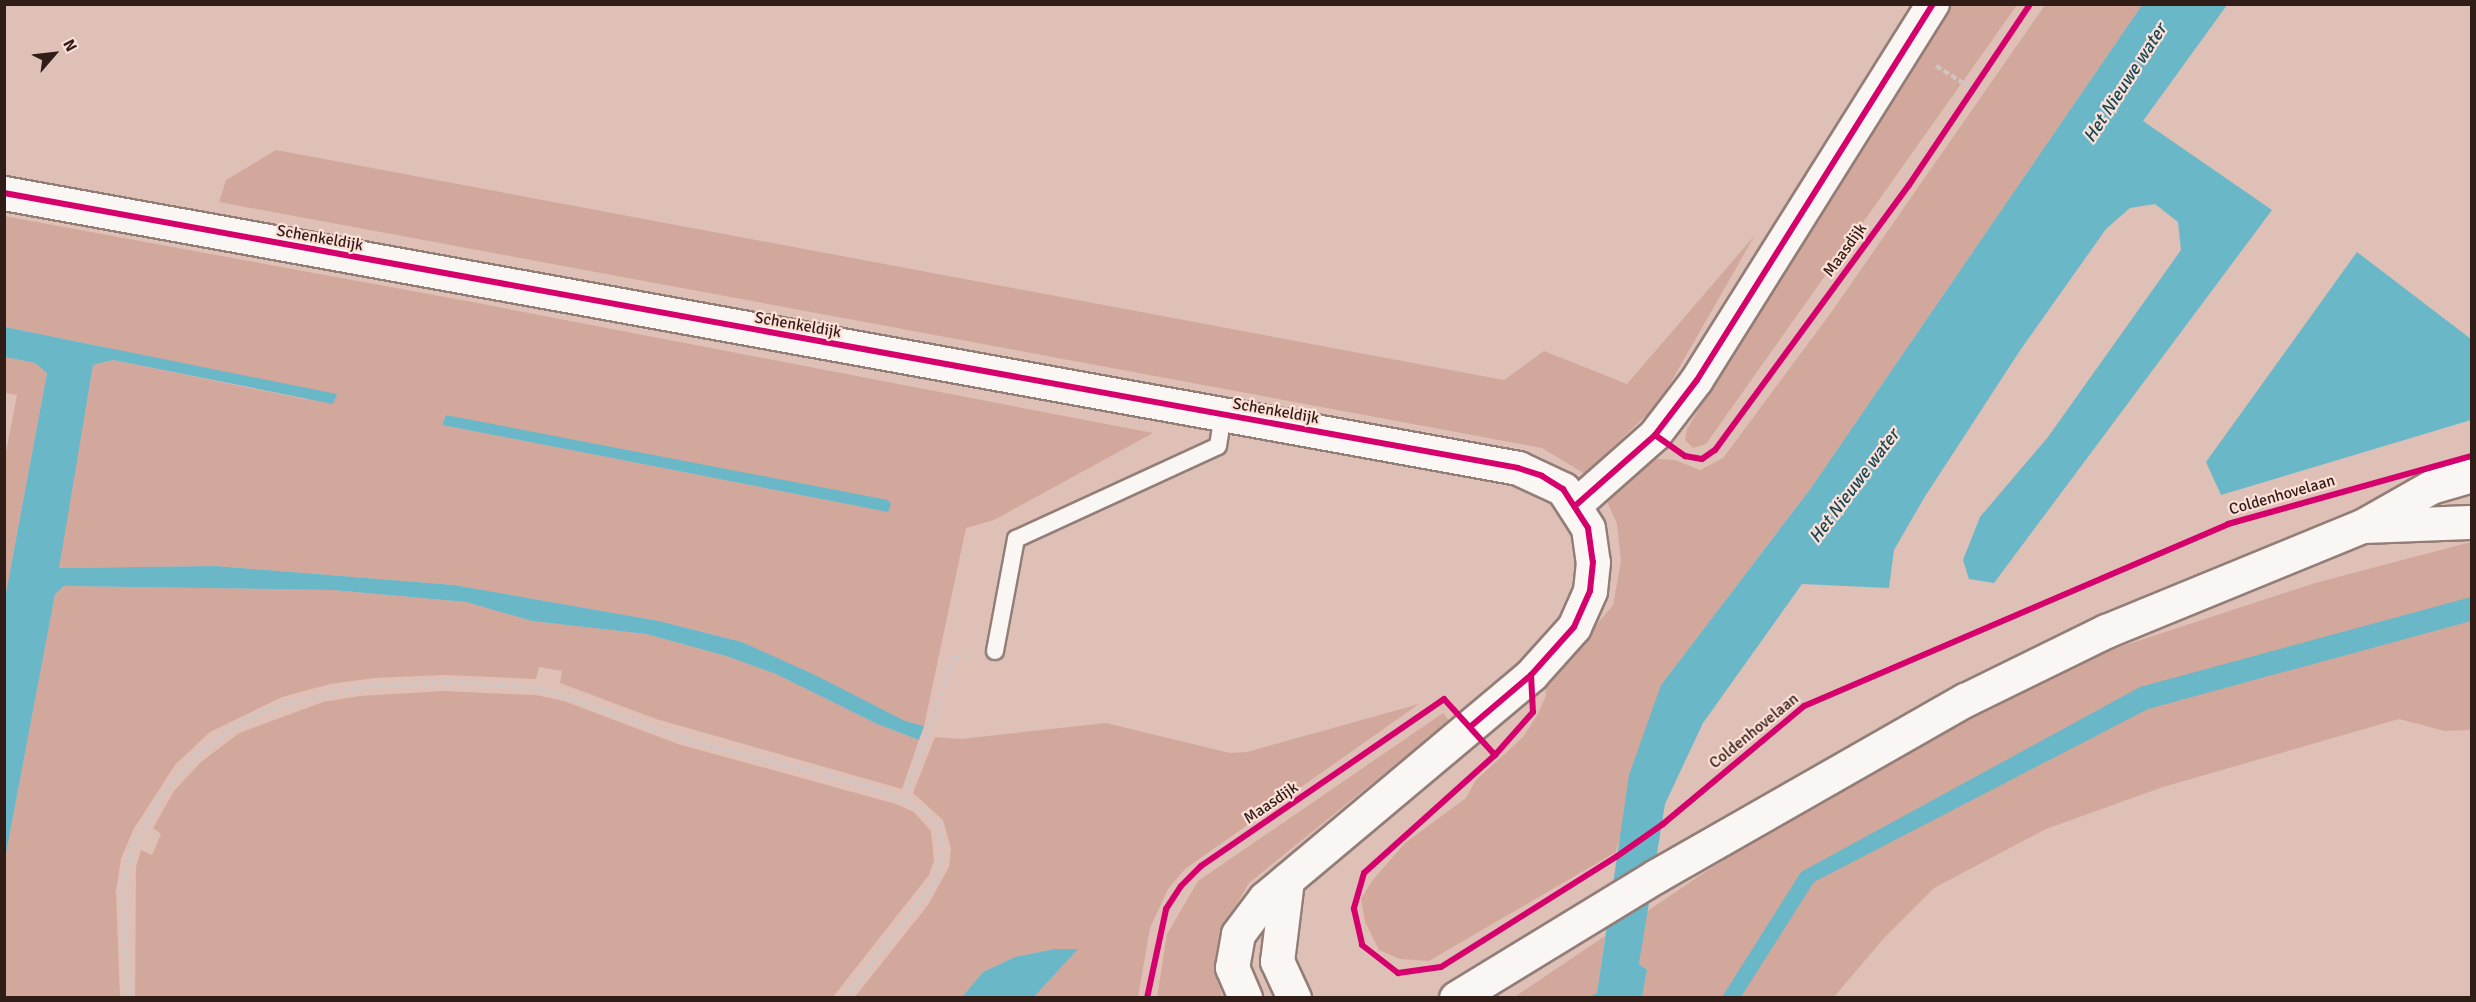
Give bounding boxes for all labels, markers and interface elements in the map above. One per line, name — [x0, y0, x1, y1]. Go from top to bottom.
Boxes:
water label: Het Nieuwe water — [2079, 20, 2171, 146]
north arrow — [24, 24, 84, 84]
text: N — [58, 36, 81, 55]
street label: Maasdijk — [1819, 220, 1871, 280]
street label: Schenkeldijk — [275, 221, 365, 255]
street label: Schenkeldijk — [753, 308, 843, 342]
street label: Schenkeldijk — [1231, 394, 1321, 428]
water label: Het Nieuwe water — [1804, 425, 1904, 547]
street label: Coldenhovelaan — [2227, 471, 2337, 519]
street label: Coldenhovelaan — [1705, 689, 1803, 773]
street label: Maasdijk — [1240, 778, 1302, 828]

